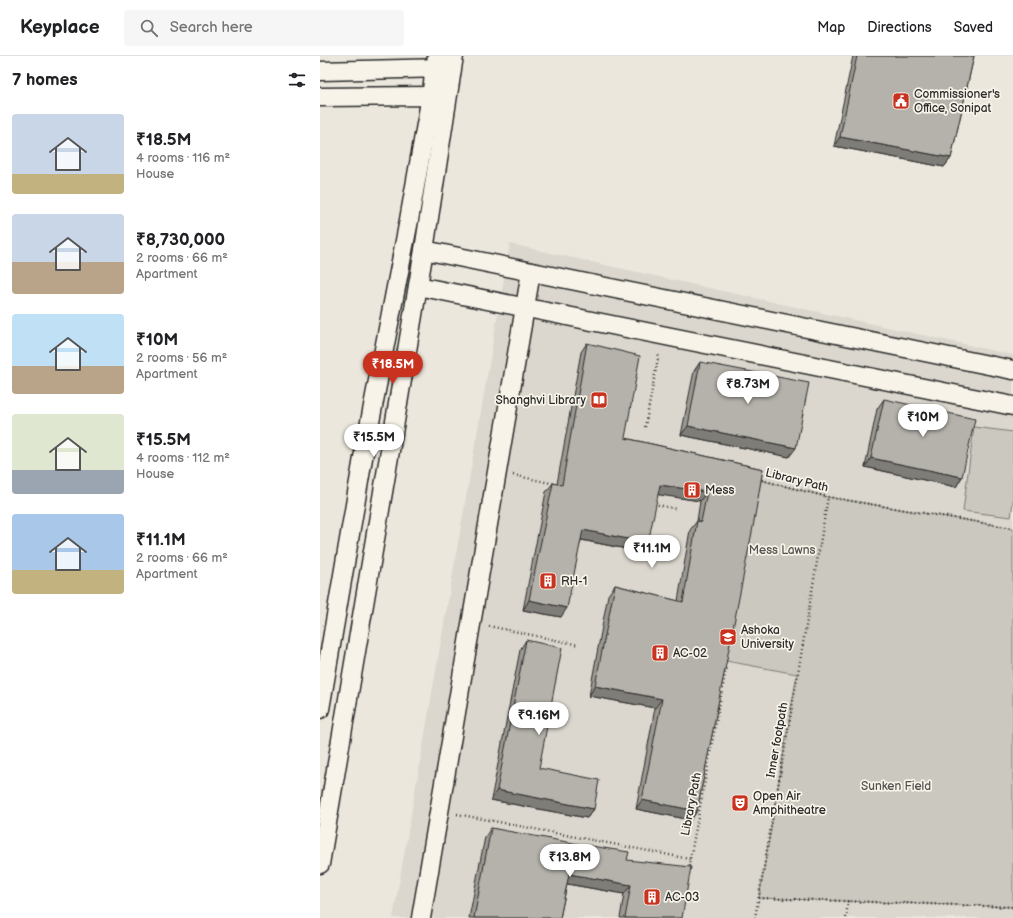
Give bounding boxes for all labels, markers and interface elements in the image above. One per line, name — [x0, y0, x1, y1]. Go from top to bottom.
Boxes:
search box — [124, 10, 404, 46]
text: Keyplace — [20, 16, 100, 39]
icon: search — [138, 17, 160, 39]
text: Search here — [170, 18, 253, 37]
text: Map — [817, 19, 845, 36]
text: Directions — [867, 19, 932, 36]
text: Saved — [954, 19, 993, 36]
icon: filters — [286, 69, 308, 91]
text: 7 homes — [12, 70, 78, 90]
place label: Commissioner's Office, Sonipat — [914, 87, 1000, 116]
public building icon: Commissioner's Office, Sonipat — [891, 91, 911, 111]
icon: home — [44, 130, 92, 178]
text: ₹18.5M — [136, 130, 191, 150]
text: 4 rooms · 116 m² — [136, 150, 230, 166]
text: House — [136, 166, 174, 182]
icon: home — [44, 230, 92, 278]
text: ₹8,730,000 — [136, 230, 225, 250]
text: 2 rooms · 66 m² — [136, 250, 228, 266]
text: Apartment — [136, 266, 197, 282]
icon: home — [44, 330, 92, 378]
text: ₹10M — [136, 330, 178, 350]
text: 2 rooms · 56 m² — [136, 350, 227, 366]
pin: ₹18.5M — [360, 351, 426, 385]
text: ₹18.5M — [372, 356, 414, 372]
text: Apartment — [136, 366, 197, 382]
pin: ₹8.73M — [715, 371, 781, 405]
text: ₹8.73M — [726, 376, 770, 392]
library icon: Shanghvi Library — [589, 390, 609, 410]
place label: Shanghvi Library — [495, 393, 587, 408]
pin: ₹10M — [899, 404, 947, 438]
text: ₹10M — [907, 409, 939, 425]
pin: ₹15.5M — [341, 424, 407, 458]
text: ₹15.5M — [353, 429, 395, 445]
icon: home — [44, 430, 92, 478]
text: ₹15.5M — [136, 430, 191, 450]
text: 4 rooms · 112 m² — [136, 450, 230, 466]
street label: Library Path — [764, 465, 830, 496]
text: House — [136, 466, 174, 482]
building icon: Mess — [682, 480, 702, 500]
place label: Mess — [705, 483, 734, 498]
icon: home — [44, 530, 92, 578]
text: ₹11.1M — [136, 530, 186, 550]
pin: ₹11.1M — [619, 535, 685, 569]
text: ₹11.1M — [633, 540, 671, 556]
park label: Mess Lawns — [749, 543, 815, 558]
text: 2 rooms · 66 m² — [136, 550, 228, 566]
text: Apartment — [136, 566, 197, 582]
building icon: RH-1 — [538, 571, 558, 591]
place label: RH-1 — [561, 574, 587, 589]
place label: Ashoka University — [741, 623, 794, 652]
school or university icon: Ashoka University — [718, 627, 738, 647]
building icon: AC-02 — [650, 643, 670, 663]
place label: AC-02 — [673, 646, 707, 661]
street label: Inner footpath — [763, 701, 792, 779]
pin: ₹9.16M — [506, 702, 572, 736]
text: ₹9.16M — [518, 707, 560, 723]
street label: Library Path — [678, 771, 705, 837]
park label: Sunken Field — [861, 779, 931, 794]
place label: Open Air Amphitheatre — [753, 789, 826, 818]
theatre icon: Open Air Amphitheatre — [730, 793, 750, 813]
pin: ₹13.8M — [537, 844, 603, 878]
text: ₹13.8M — [549, 849, 591, 865]
building icon: AC-03 — [642, 887, 662, 907]
place label: AC-03 — [665, 890, 699, 905]

